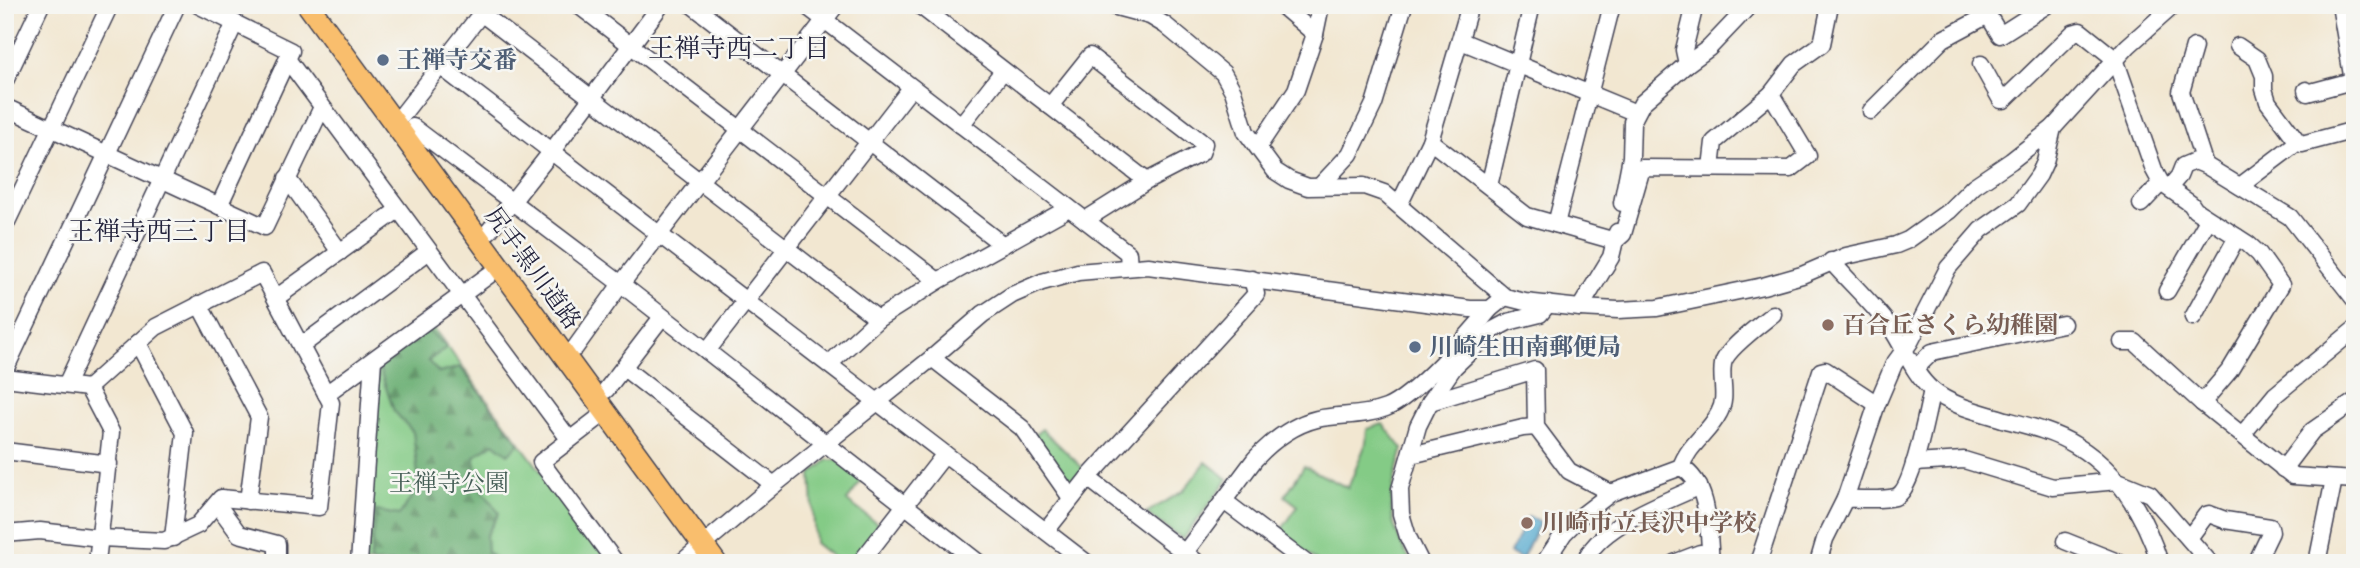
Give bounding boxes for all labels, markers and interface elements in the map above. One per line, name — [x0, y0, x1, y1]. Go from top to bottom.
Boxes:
district label: 王禅寺西二丁目 — [648, 33, 830, 66]
place label: 王禅寺交番 — [397, 46, 517, 77]
marker: 王禅寺交番 — [375, 52, 391, 68]
street label: 尻手黒川道路 — [477, 202, 587, 336]
district label: 王禅寺西三丁目 — [68, 216, 250, 249]
place label: 百合丘さくら幼稚園 — [1842, 311, 2058, 342]
marker: 百合丘さくら幼稚園 — [1820, 317, 1836, 333]
place label: 川崎生田南郵便局 — [1429, 333, 1621, 364]
marker: 川崎生田南郵便局 — [1407, 339, 1423, 355]
park label: 王禅寺公園 — [389, 469, 509, 500]
place label: 川崎市立長沢中学校 — [1541, 509, 1757, 540]
marker: 川崎市立長沢中学校 — [1519, 515, 1535, 531]

